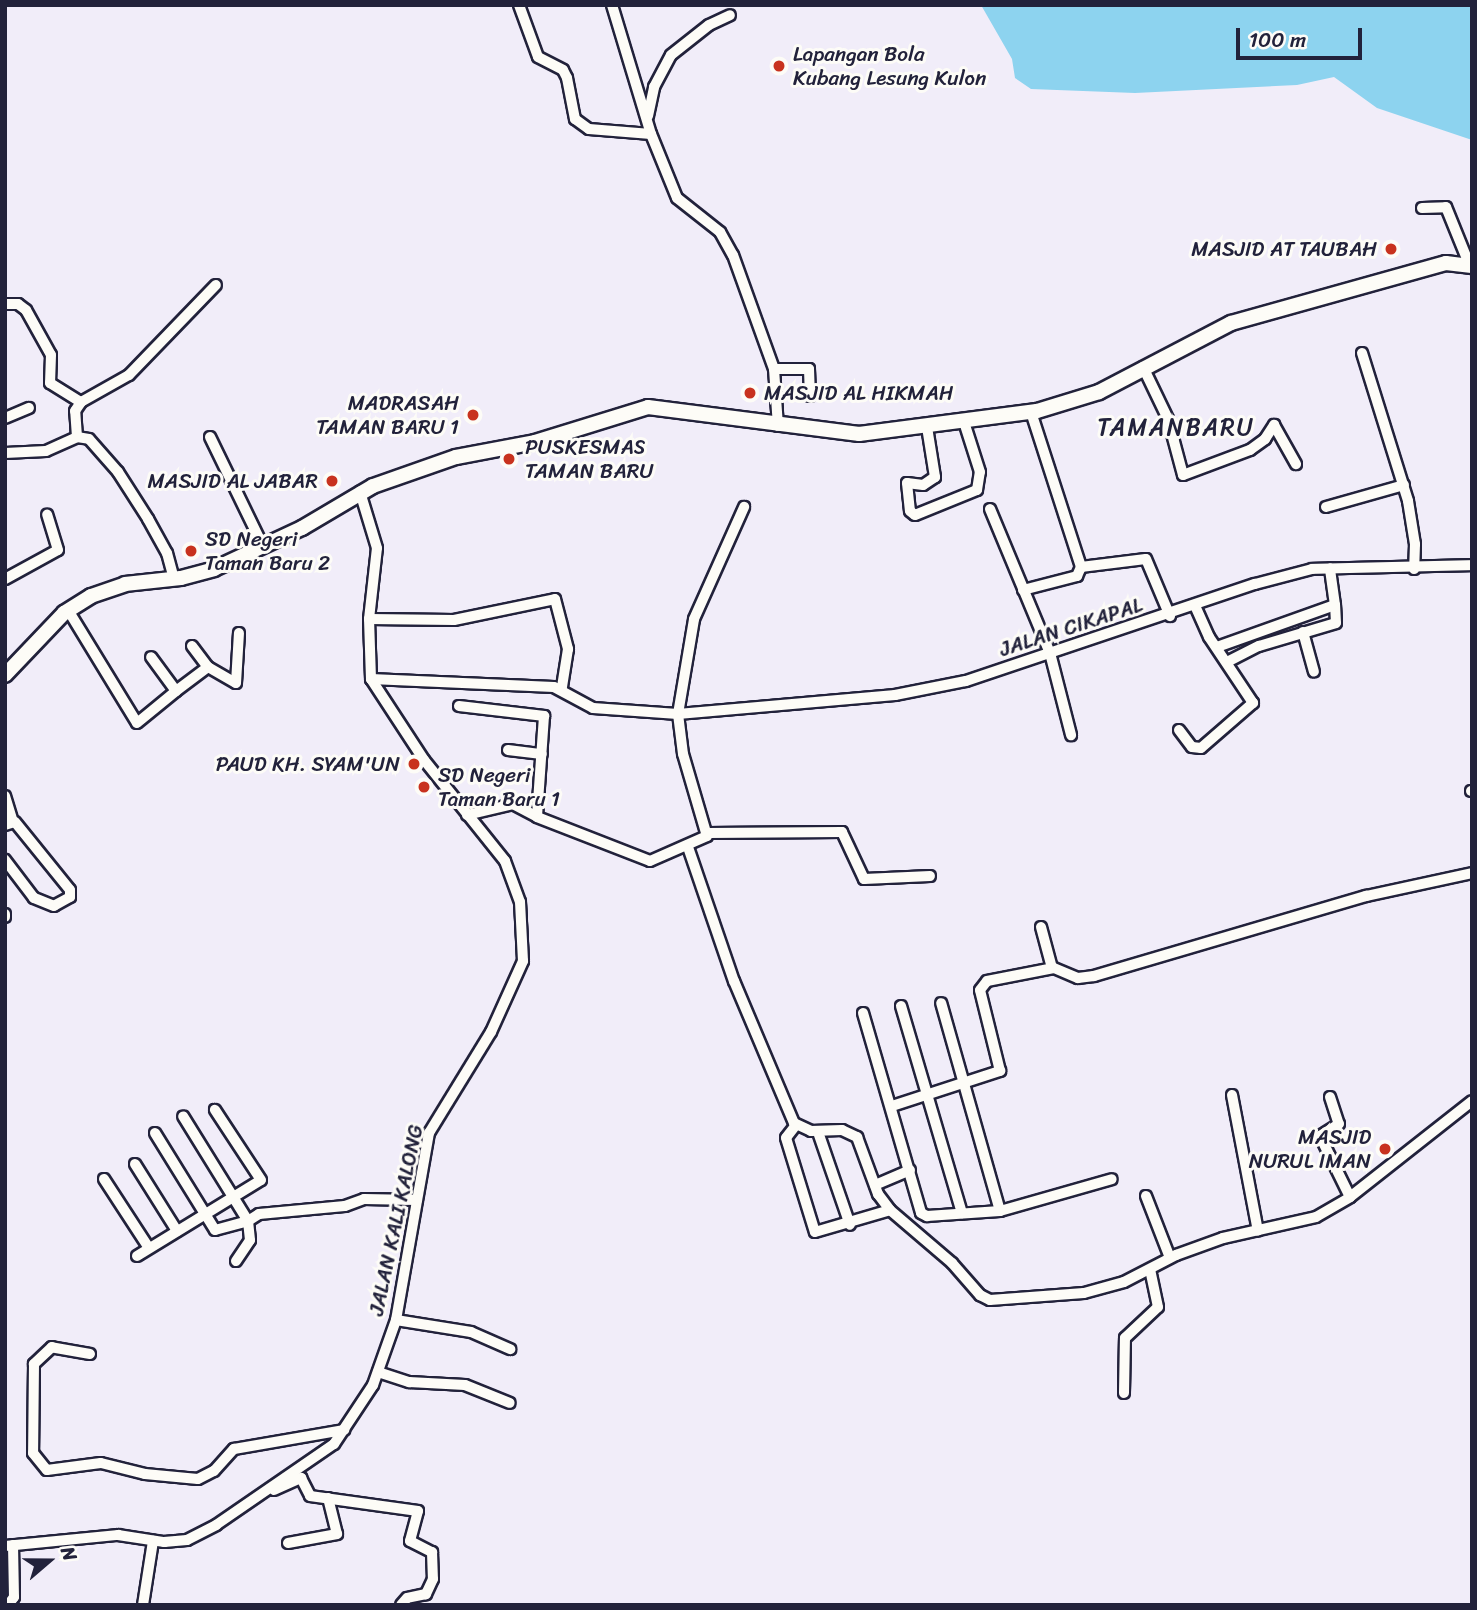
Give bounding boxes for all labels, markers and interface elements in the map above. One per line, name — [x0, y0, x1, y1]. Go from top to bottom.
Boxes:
scale bar — [1239, 14, 1365, 58]
text: 100 m — [1249, 21, 1306, 59]
place label: Lapangan Bola Kubang Lesung Kulon — [793, 41, 987, 91]
marker: Lapangan Bola Kubang Lesung Kulon — [771, 58, 787, 74]
place label: MASJID AT TAUBAH — [1189, 236, 1377, 262]
marker: MASJID AT TAUBAH — [1383, 241, 1399, 257]
place label: MASJID AL HIKMAH — [764, 380, 953, 406]
marker: MASJID AL HIKMAH — [742, 385, 758, 401]
place label: MADRASAH TAMAN BARU 1 — [316, 390, 459, 440]
marker: MADRASAH TAMAN BARU 1 — [465, 407, 481, 423]
district label: TAMANBARU — [1098, 414, 1254, 442]
place label: PUSKESMAS TAMAN BARU — [525, 434, 653, 484]
marker: PUSKESMAS TAMAN BARU — [499, 449, 519, 469]
place label: MASJID AL JABAR — [147, 468, 318, 494]
marker: MASJID AL JABAR — [324, 473, 340, 489]
place label: SD Negeri Taman Baru 2 — [205, 526, 330, 576]
marker: SD Negeri Taman Baru 2 — [183, 543, 199, 559]
street label: JALAN CIKAPAL — [996, 592, 1146, 662]
place label: PAUD KH. SYAM'UN — [216, 751, 400, 777]
marker: PAUD KH. SYAM'UN — [406, 756, 422, 772]
place label: SD Negeri Taman Baru 1 — [438, 762, 560, 812]
marker: SD Negeri Taman Baru 1 — [416, 779, 432, 795]
street label: JALAN KALI KALONG — [364, 1123, 428, 1317]
place label: MASJID NURUL IMAN — [1247, 1124, 1371, 1174]
marker: MASJID NURUL IMAN — [1377, 1141, 1393, 1157]
north arrow — [14, 1526, 84, 1596]
text: N — [51, 1542, 87, 1565]

